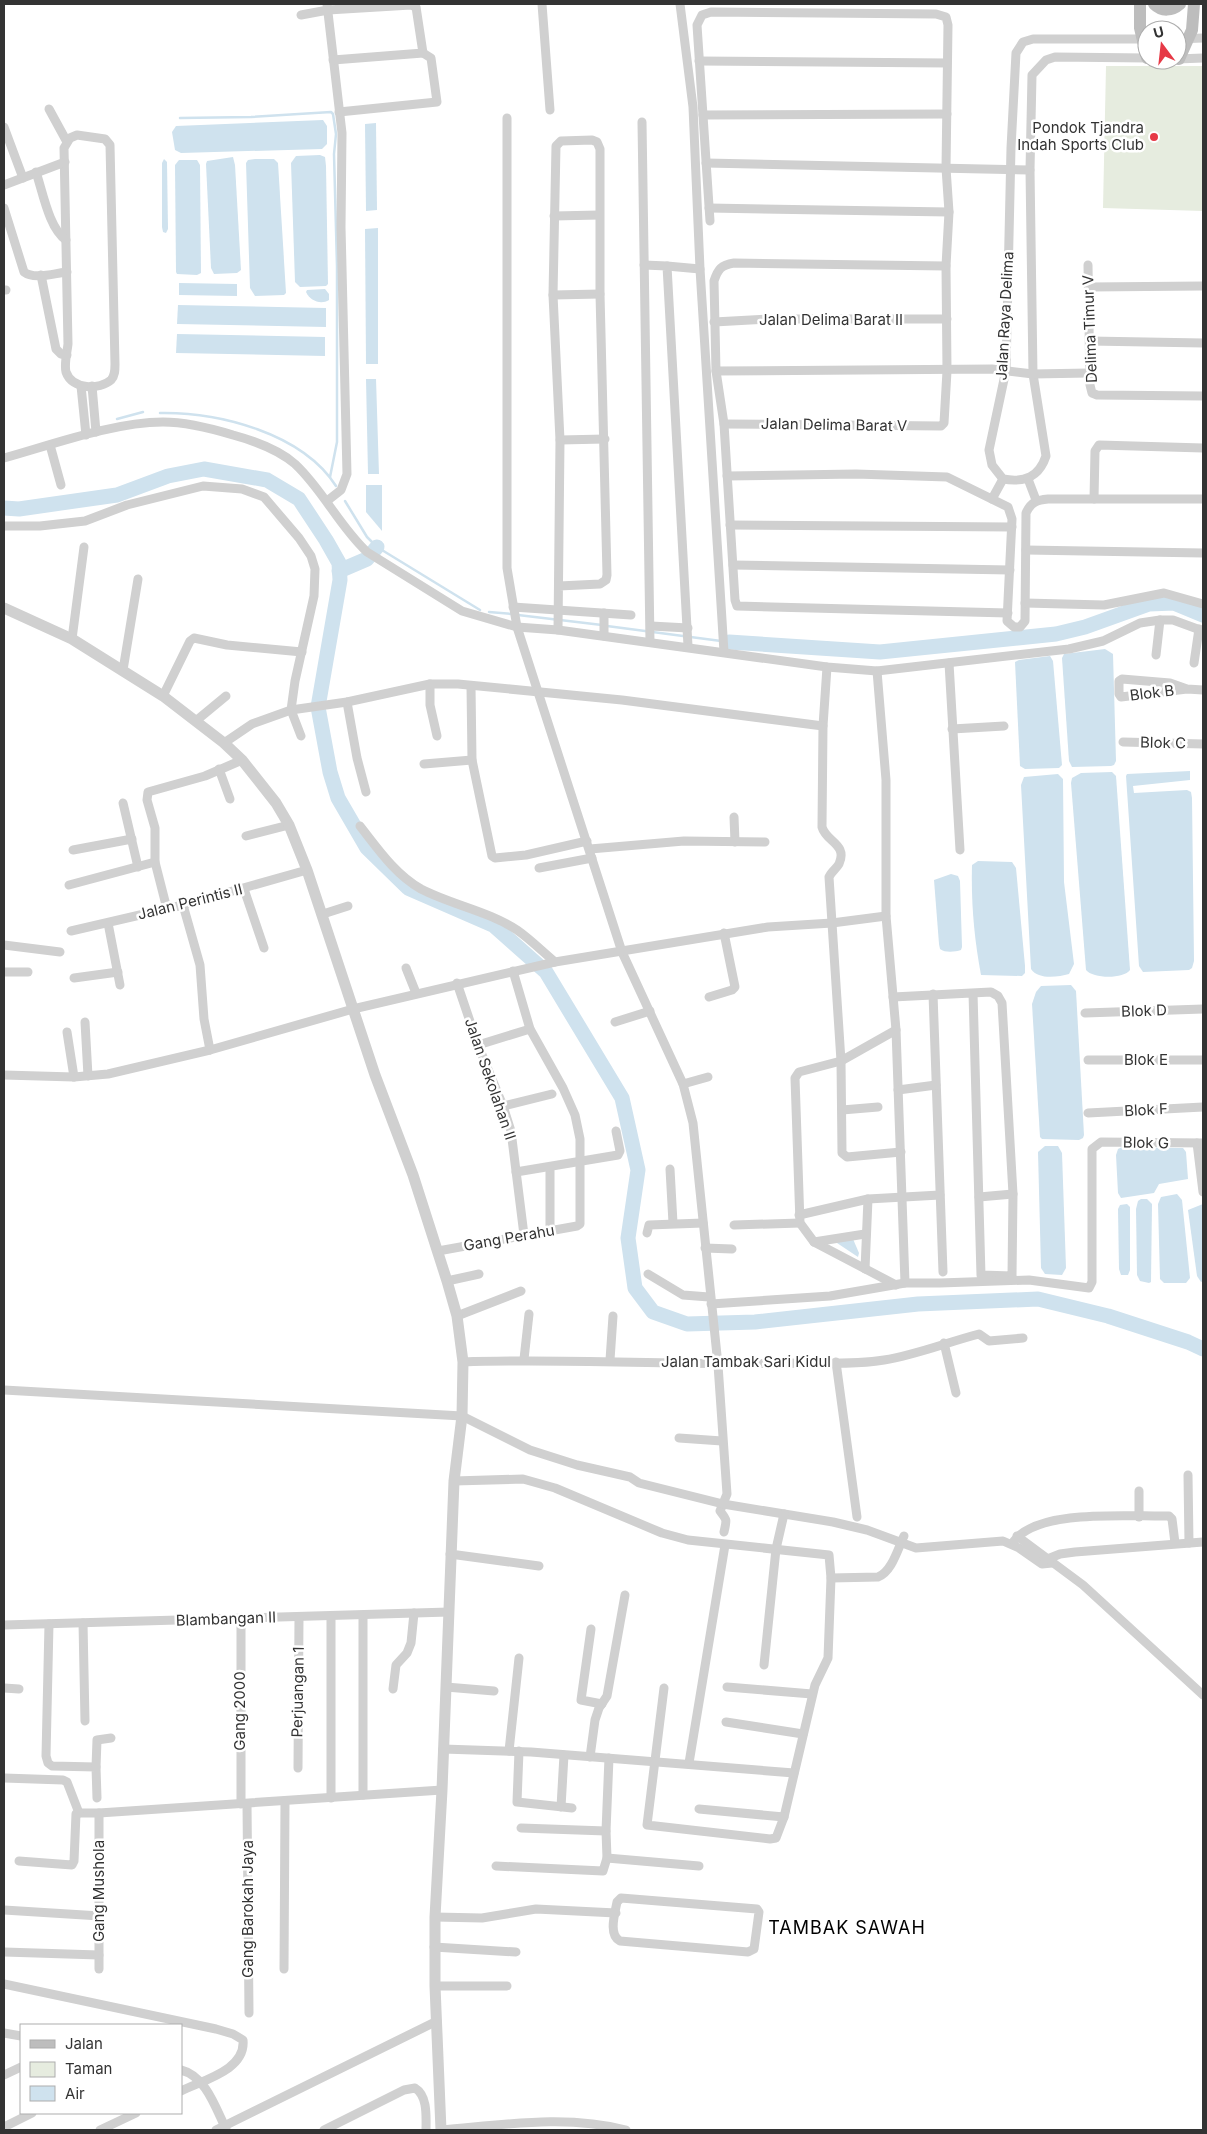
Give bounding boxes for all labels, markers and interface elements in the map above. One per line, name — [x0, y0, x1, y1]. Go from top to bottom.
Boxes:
north arrow — [1137, 20, 1187, 70]
text: U — [1151, 22, 1166, 41]
place label: Pondok Tjandra Indah Sports Club — [1017, 118, 1144, 154]
marker: Pondok Tjandra Indah Sports Club — [1148, 131, 1160, 143]
street label: Jalan Raya Delima — [992, 251, 1017, 381]
street label: Delima Timur V — [1078, 275, 1101, 383]
street label: Jalan Delima Barat II — [759, 310, 903, 329]
street label: Jalan Delima Barat V — [761, 414, 907, 435]
street label: Blok B — [1129, 680, 1175, 705]
street label: Blok C — [1140, 733, 1186, 752]
street label: Jalan Perintis II — [135, 879, 244, 924]
street label: Blok D — [1121, 1000, 1167, 1021]
street label: Jalan Sekolahan II — [461, 1015, 520, 1142]
street label: Blok E — [1124, 1050, 1168, 1069]
street label: Blok F — [1124, 1099, 1168, 1120]
street label: Blok G — [1123, 1133, 1169, 1152]
street label: Gang Perahu — [462, 1220, 556, 1255]
street label: Jalan Tambak Sari Kidul — [661, 1352, 831, 1371]
street label: Blambangan II — [175, 1607, 276, 1630]
street label: Perjuangan 1 — [287, 1646, 308, 1738]
street label: Gang 2000 — [230, 1671, 249, 1751]
street label: Gang Mushola — [89, 1840, 108, 1942]
street label: Gang Barokah Jaya — [238, 1840, 257, 1978]
district label: TAMBAK SAWAH — [768, 1917, 926, 1938]
legend — [20, 2024, 182, 2114]
text: Jalan — [65, 2034, 103, 2053]
text: Taman — [65, 2059, 112, 2078]
text: Air — [65, 2084, 85, 2103]

